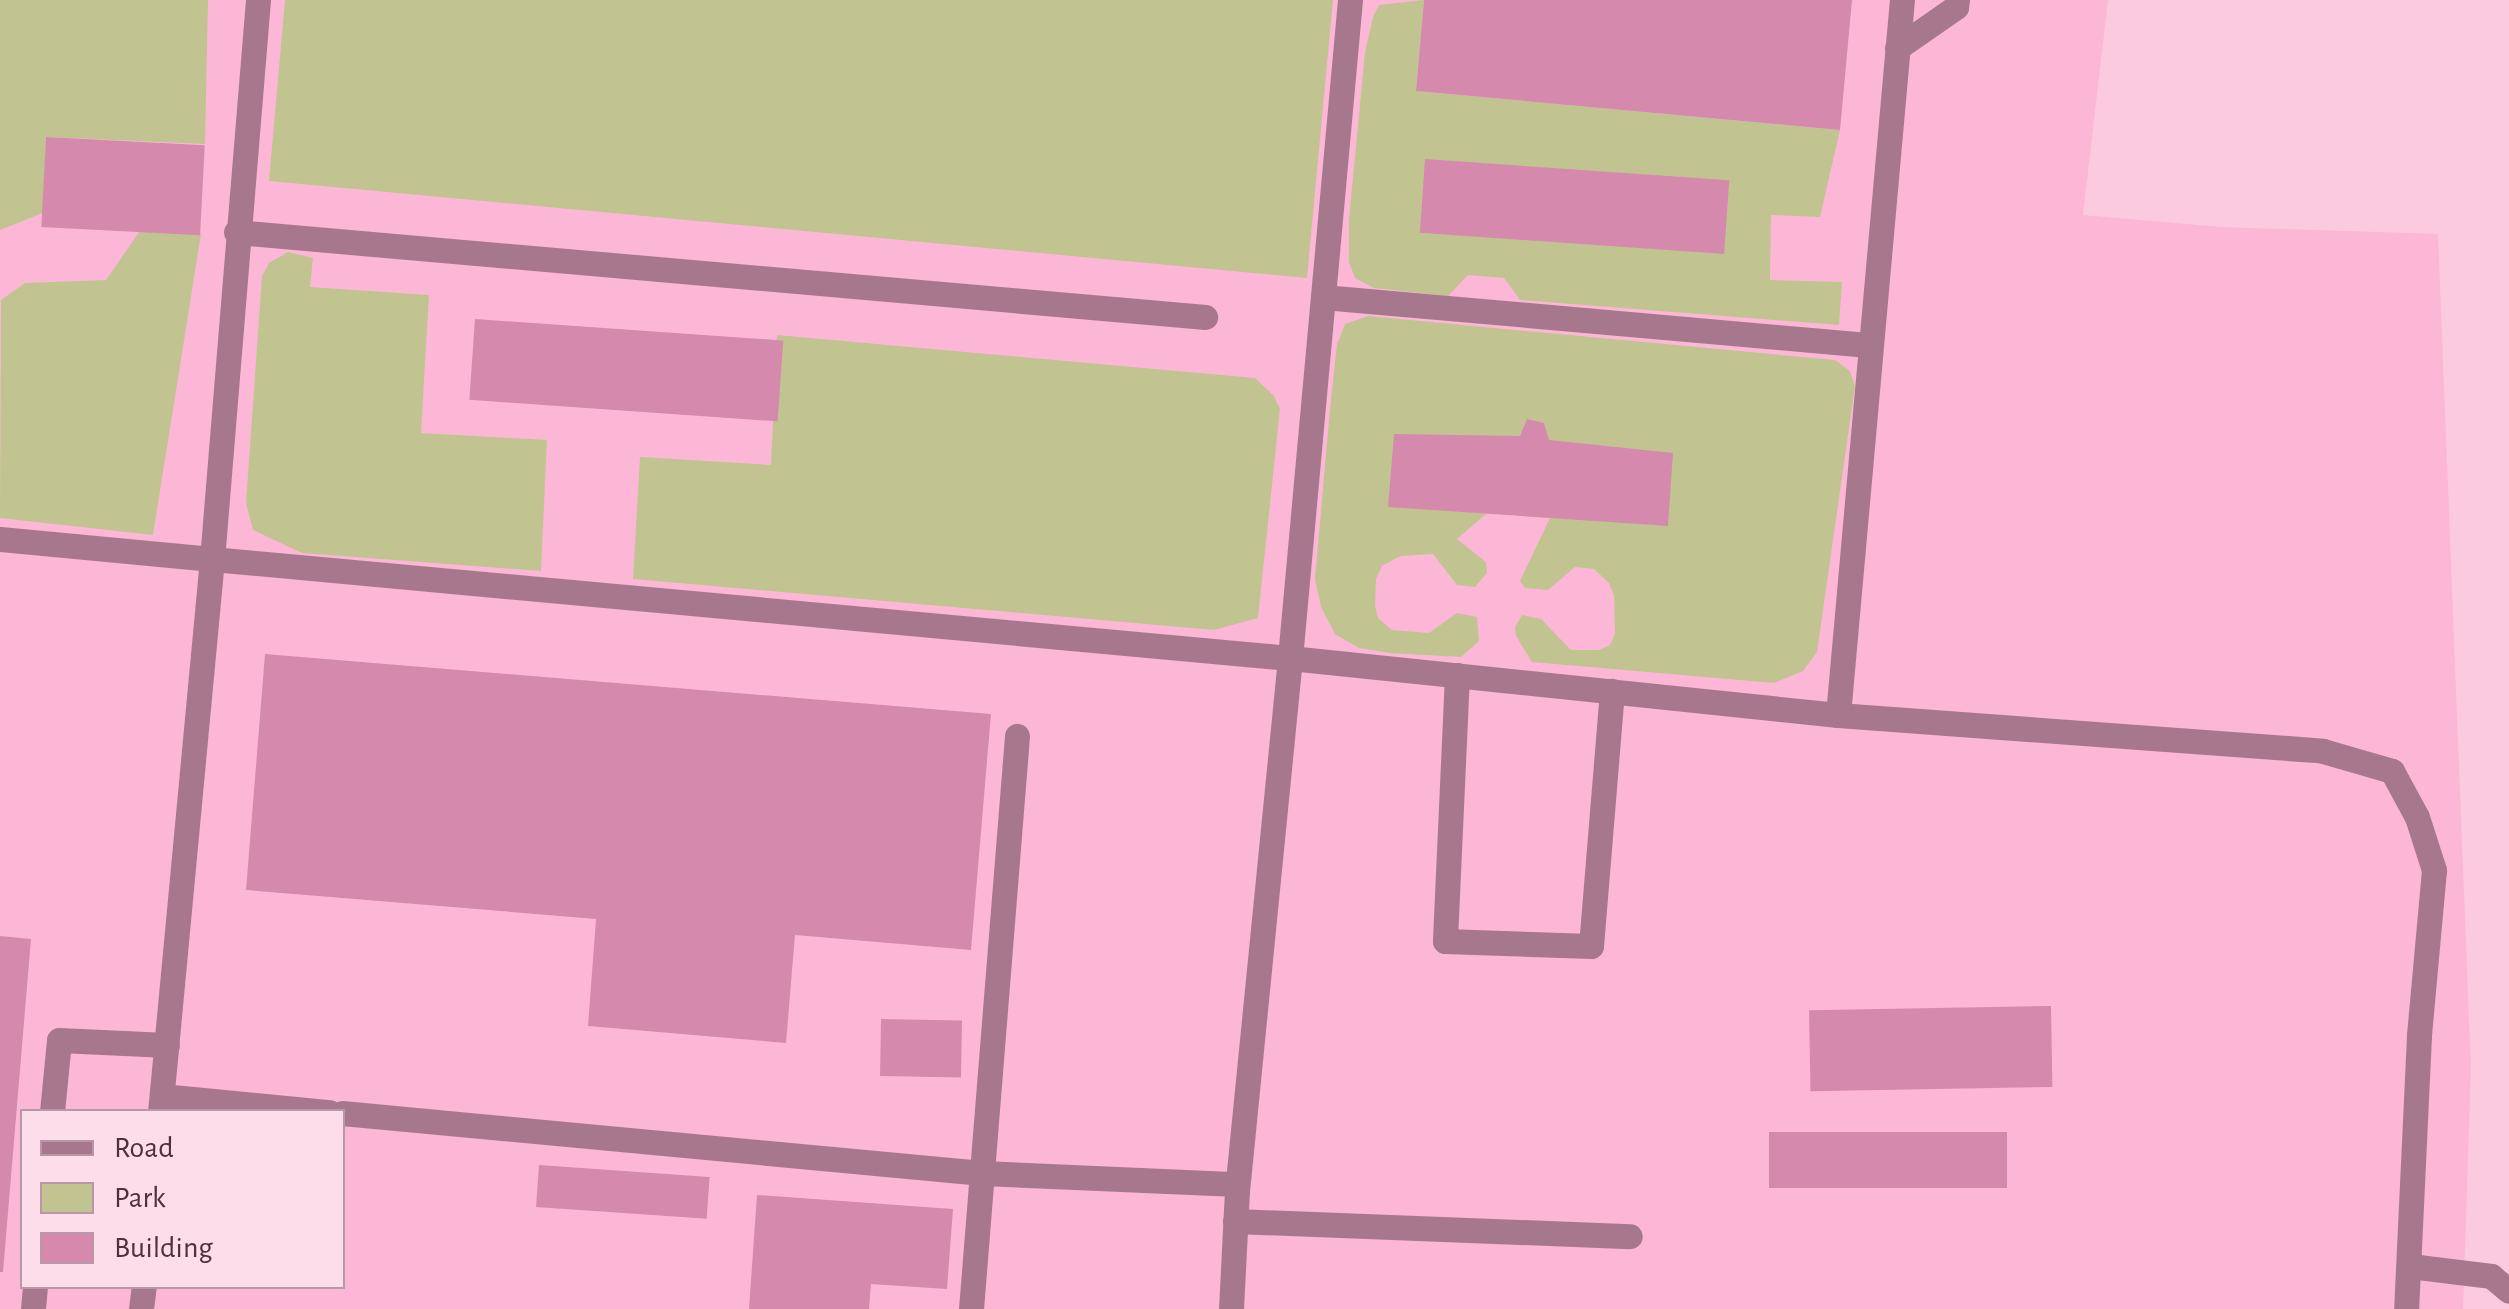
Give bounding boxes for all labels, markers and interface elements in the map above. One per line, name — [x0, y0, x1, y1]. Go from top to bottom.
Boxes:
legend — [20, 1109, 345, 1289]
text: Road — [114, 1133, 174, 1163]
text: Park — [114, 1183, 166, 1213]
text: Building — [114, 1233, 213, 1263]

